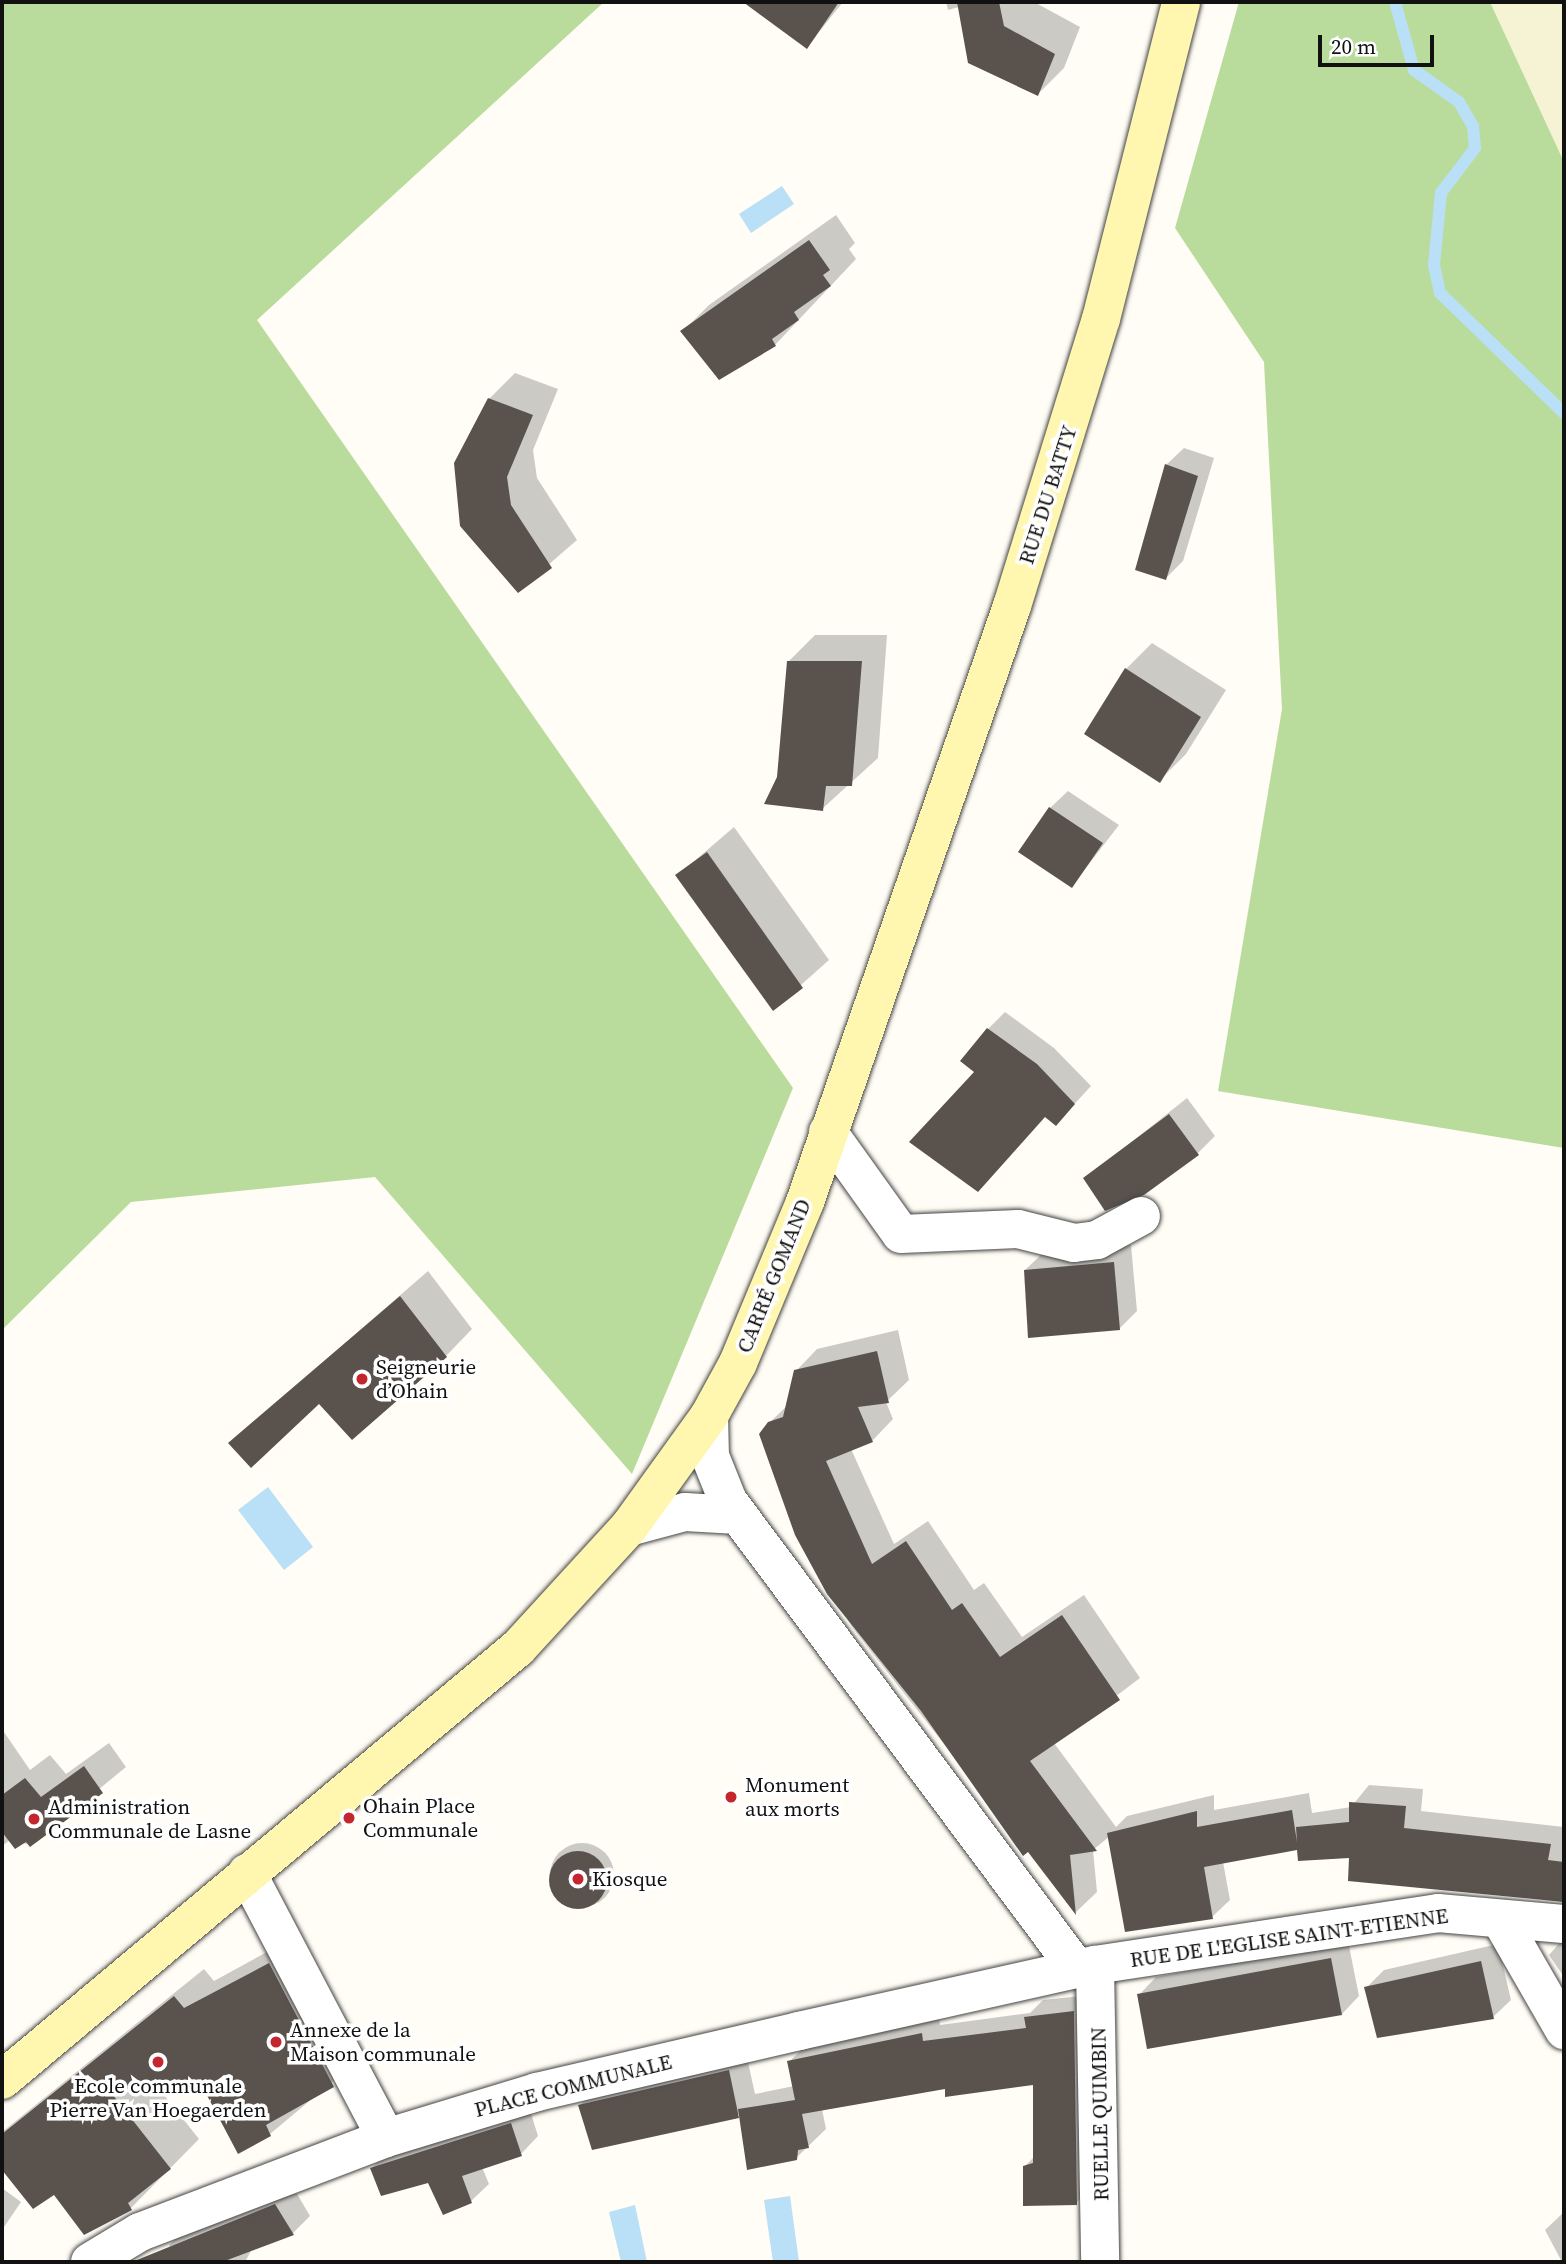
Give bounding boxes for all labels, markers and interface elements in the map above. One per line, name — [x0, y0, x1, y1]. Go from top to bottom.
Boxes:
scale bar — [1321, 21, 1436, 65]
text: 20 m — [1331, 32, 1376, 61]
street label: RUE DU BATTY — [1014, 423, 1082, 567]
street label: CARRÉ GOMAND — [732, 1195, 816, 1357]
place label: Seigneurie d’Ohain — [376, 1354, 476, 1404]
marker: Seigneurie d’Ohain — [354, 1371, 370, 1387]
place label: Monument aux morts — [745, 1772, 849, 1822]
marker: Monument aux morts — [723, 1789, 739, 1805]
place label: Ohain Place Communale — [363, 1793, 478, 1843]
place label: Administration Communale de Lasne — [48, 1794, 251, 1844]
marker: Ohain Place Communale — [341, 1810, 357, 1826]
marker: Administration Communale de Lasne — [26, 1811, 42, 1827]
place label: Kiosque — [592, 1866, 667, 1892]
marker: Kiosque — [570, 1871, 586, 1887]
street label: RUE DE L'EGLISE SAINT-ETIENNE — [1128, 1903, 1450, 1973]
place label: Annexe de la Maison communale — [290, 2017, 476, 2067]
street label: RUELLE QUIMBIN — [1086, 2027, 1114, 2201]
marker: Annexe de la Maison communale — [268, 2034, 284, 2050]
street label: PLACE COMMUNALE — [472, 2049, 674, 2123]
marker: Ecole communale Pierre Van Hoegaerden — [150, 2054, 166, 2070]
place label: Ecole communale Pierre Van Hoegaerden — [49, 2073, 267, 2123]

